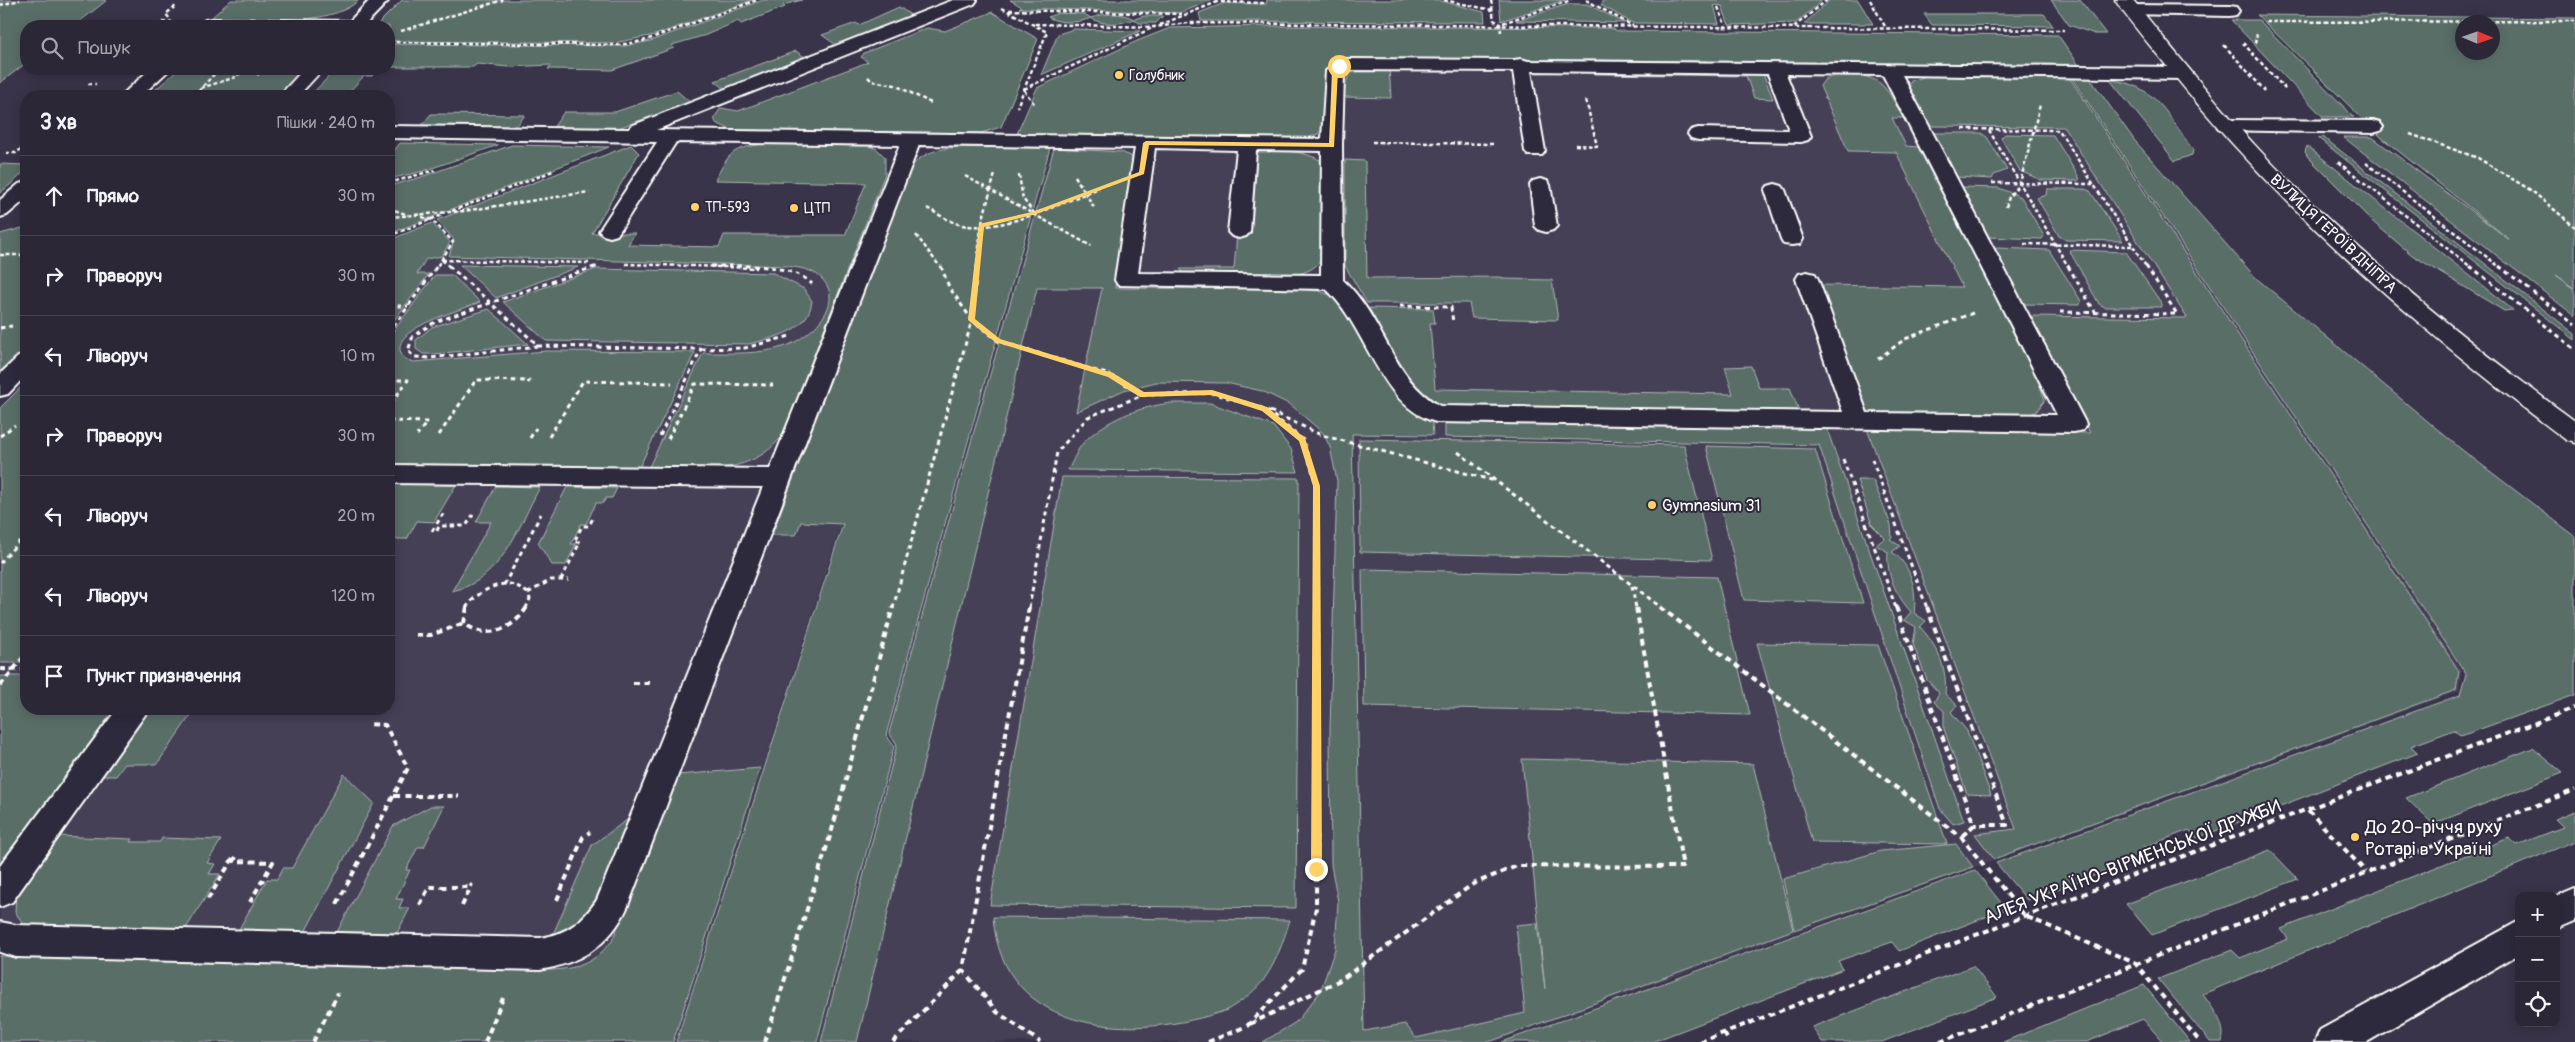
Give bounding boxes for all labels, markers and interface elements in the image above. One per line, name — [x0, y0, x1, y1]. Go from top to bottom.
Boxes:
north arrow — [2455, 15, 2500, 60]
search box — [20, 20, 395, 75]
icon: search — [38, 34, 66, 62]
text: Пошук — [78, 36, 131, 60]
route start — [1328, 55, 1351, 78]
place label: Голубник — [1129, 67, 1185, 84]
marker: Голубник — [1113, 69, 1125, 81]
text: 3 хв — [40, 109, 77, 136]
text: Пішки · 240 m — [277, 113, 375, 133]
street label: ВУЛИЦЯ ГЕРОЇВ ДНІПРА — [2266, 170, 2401, 298]
icon: ahead — [40, 182, 68, 210]
text: Прямо — [87, 184, 139, 208]
text: 30 m — [337, 186, 375, 206]
place label: ТП-593 — [705, 199, 750, 216]
place label: ЦТП — [804, 200, 830, 217]
marker: ТП-593 — [689, 201, 701, 213]
marker: ЦТП — [788, 202, 800, 214]
icon: right — [40, 262, 68, 290]
text: Праворуч — [87, 264, 162, 288]
text: 30 m — [337, 266, 375, 286]
icon: left — [40, 342, 68, 370]
text: Ліворуч — [87, 344, 148, 368]
text: 10 m — [340, 346, 375, 366]
icon: right — [40, 422, 68, 450]
text: Праворуч — [87, 424, 162, 448]
text: 30 m — [337, 426, 375, 446]
place label: Gymnasium 31 — [1662, 496, 1761, 516]
marker: Gymnasium 31 — [1646, 499, 1658, 511]
icon: left — [40, 502, 68, 530]
text: Ліворуч — [87, 504, 148, 528]
text: 20 m — [337, 506, 375, 526]
icon: left — [40, 582, 68, 610]
text: Ліворуч — [87, 584, 148, 608]
text: 120 m — [331, 586, 375, 606]
icon: arrive — [40, 662, 68, 690]
text: Пункт призначення — [87, 664, 241, 688]
street label: АЛЕЯ УКРАЇНО-ВІРМЕНСЬКОЇ ДРУЖБИ — [1981, 794, 2284, 930]
place label: До 20-річчя руху Ротарі в Україні — [2364, 815, 2502, 861]
marker: До 20-річчя руху Ротарі в Україні — [2349, 831, 2361, 843]
route end — [1305, 858, 1328, 881]
map controls — [2515, 892, 2560, 1027]
button: + — [2515, 892, 2560, 937]
button: − — [2515, 937, 2560, 982]
button: locate — [2515, 982, 2560, 1027]

